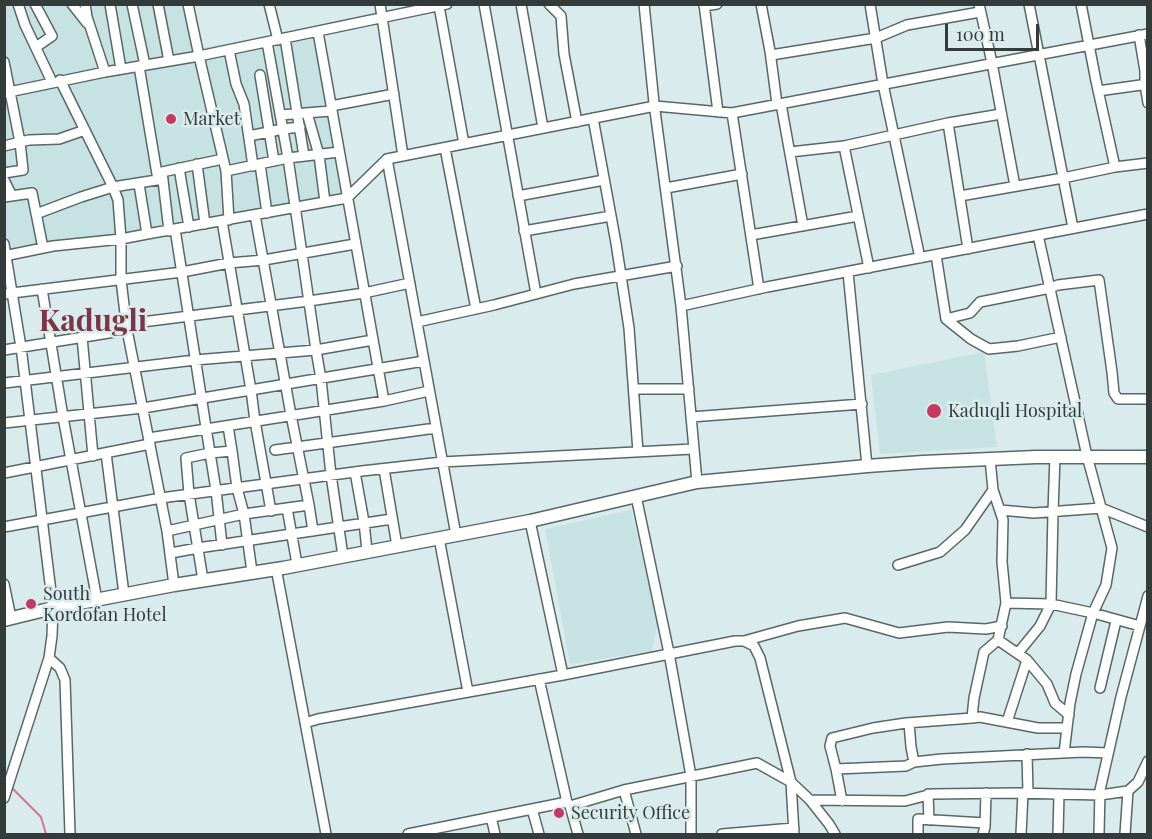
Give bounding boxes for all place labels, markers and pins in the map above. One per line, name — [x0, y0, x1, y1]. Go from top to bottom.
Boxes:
place label: Market — [183, 108, 240, 130]
marker: Market — [164, 112, 178, 126]
place label: Kaduqli Hospital — [948, 400, 1082, 422]
marker: Kaduqli Hospital — [925, 402, 943, 420]
place label: South Kordofan Hotel — [43, 583, 167, 626]
marker: South Kordofan Hotel — [24, 597, 38, 611]
place label: Security Office — [571, 802, 690, 824]
marker: Security Office — [552, 806, 566, 820]

